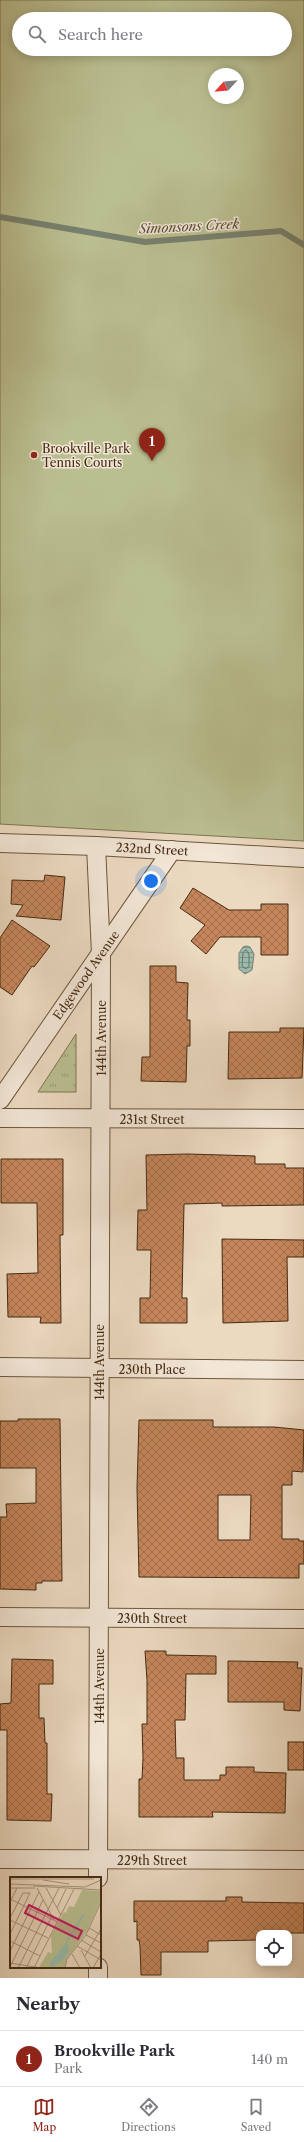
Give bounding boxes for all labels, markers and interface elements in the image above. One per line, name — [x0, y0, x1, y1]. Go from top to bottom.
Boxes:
search box — [12, 12, 292, 56]
icon: search — [26, 23, 48, 45]
text: Search here — [58, 25, 143, 44]
north arrow — [208, 68, 244, 104]
water label: Simonsons Creek — [137, 215, 240, 237]
pin: 1 — [139, 428, 165, 461]
place label: Brookville Park Tennis Courts — [42, 441, 131, 470]
marker: Brookville Park Tennis Courts — [29, 450, 39, 460]
street label: 232nd Street — [115, 840, 189, 858]
your location — [141, 871, 161, 891]
street label: Edgewood Avenue — [50, 927, 123, 1022]
street label: 144th Avenue — [94, 1000, 109, 1076]
street label: 231st Street — [119, 1112, 185, 1127]
street label: 144th Avenue — [92, 1324, 107, 1400]
street label: 230th Place — [119, 1362, 186, 1377]
street label: 230th Street — [117, 1611, 188, 1626]
street label: 144th Avenue — [92, 1648, 107, 1724]
street label: 229th Street — [117, 1853, 188, 1868]
inset map — [10, 1877, 101, 1968]
map controls — [256, 1930, 292, 1966]
button: locate — [256, 1930, 292, 1966]
text: Nearby — [16, 1994, 80, 2014]
text: Brookville Park — [54, 2041, 175, 2060]
text: 1 — [26, 2051, 32, 2067]
text: 140 m — [251, 2051, 288, 2067]
text: Park — [54, 2060, 82, 2076]
tab: Map — [33, 2096, 56, 2134]
tab: Directions — [121, 2096, 176, 2134]
tab: Saved — [241, 2096, 271, 2134]

